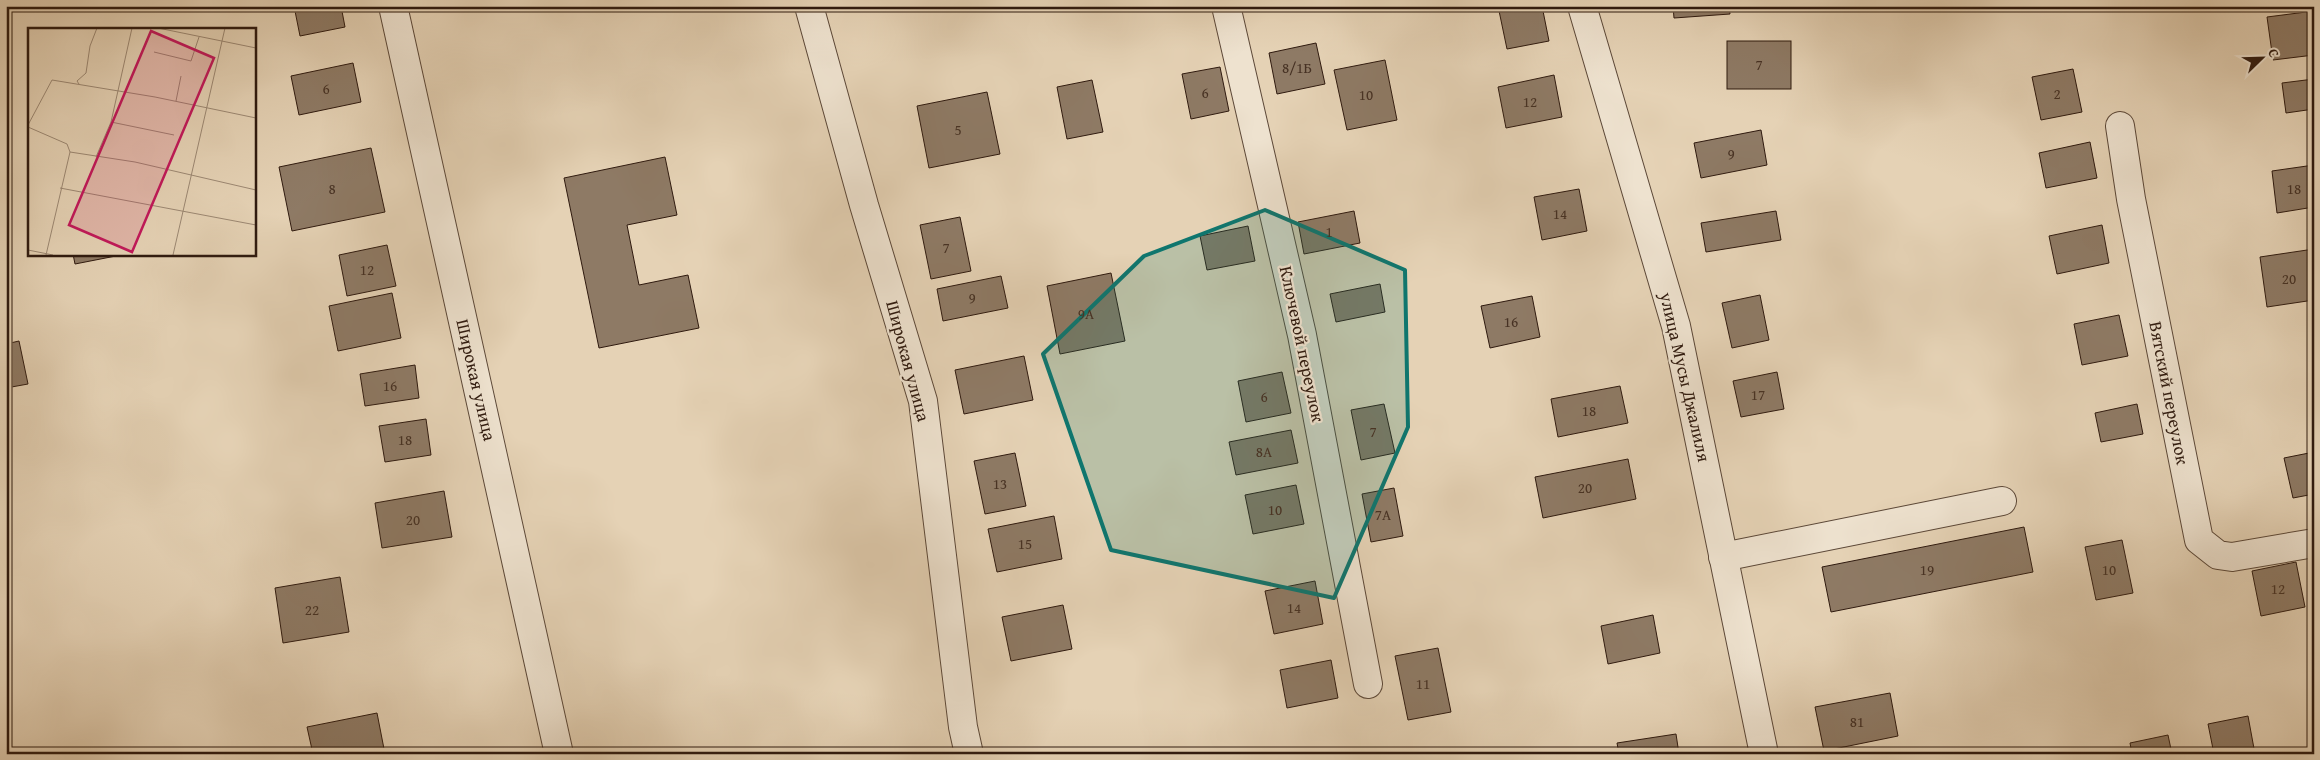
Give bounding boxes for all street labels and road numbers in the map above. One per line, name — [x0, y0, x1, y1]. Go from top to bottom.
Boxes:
street label: Ключевой переулок — [1273, 263, 1332, 425]
street label: улица Мусы Джалиля — [1653, 288, 1718, 464]
street label: Широкая улица — [879, 297, 938, 425]
street label: Широкая улица — [449, 316, 504, 444]
street label: Вятский переулок — [2142, 319, 2197, 467]

